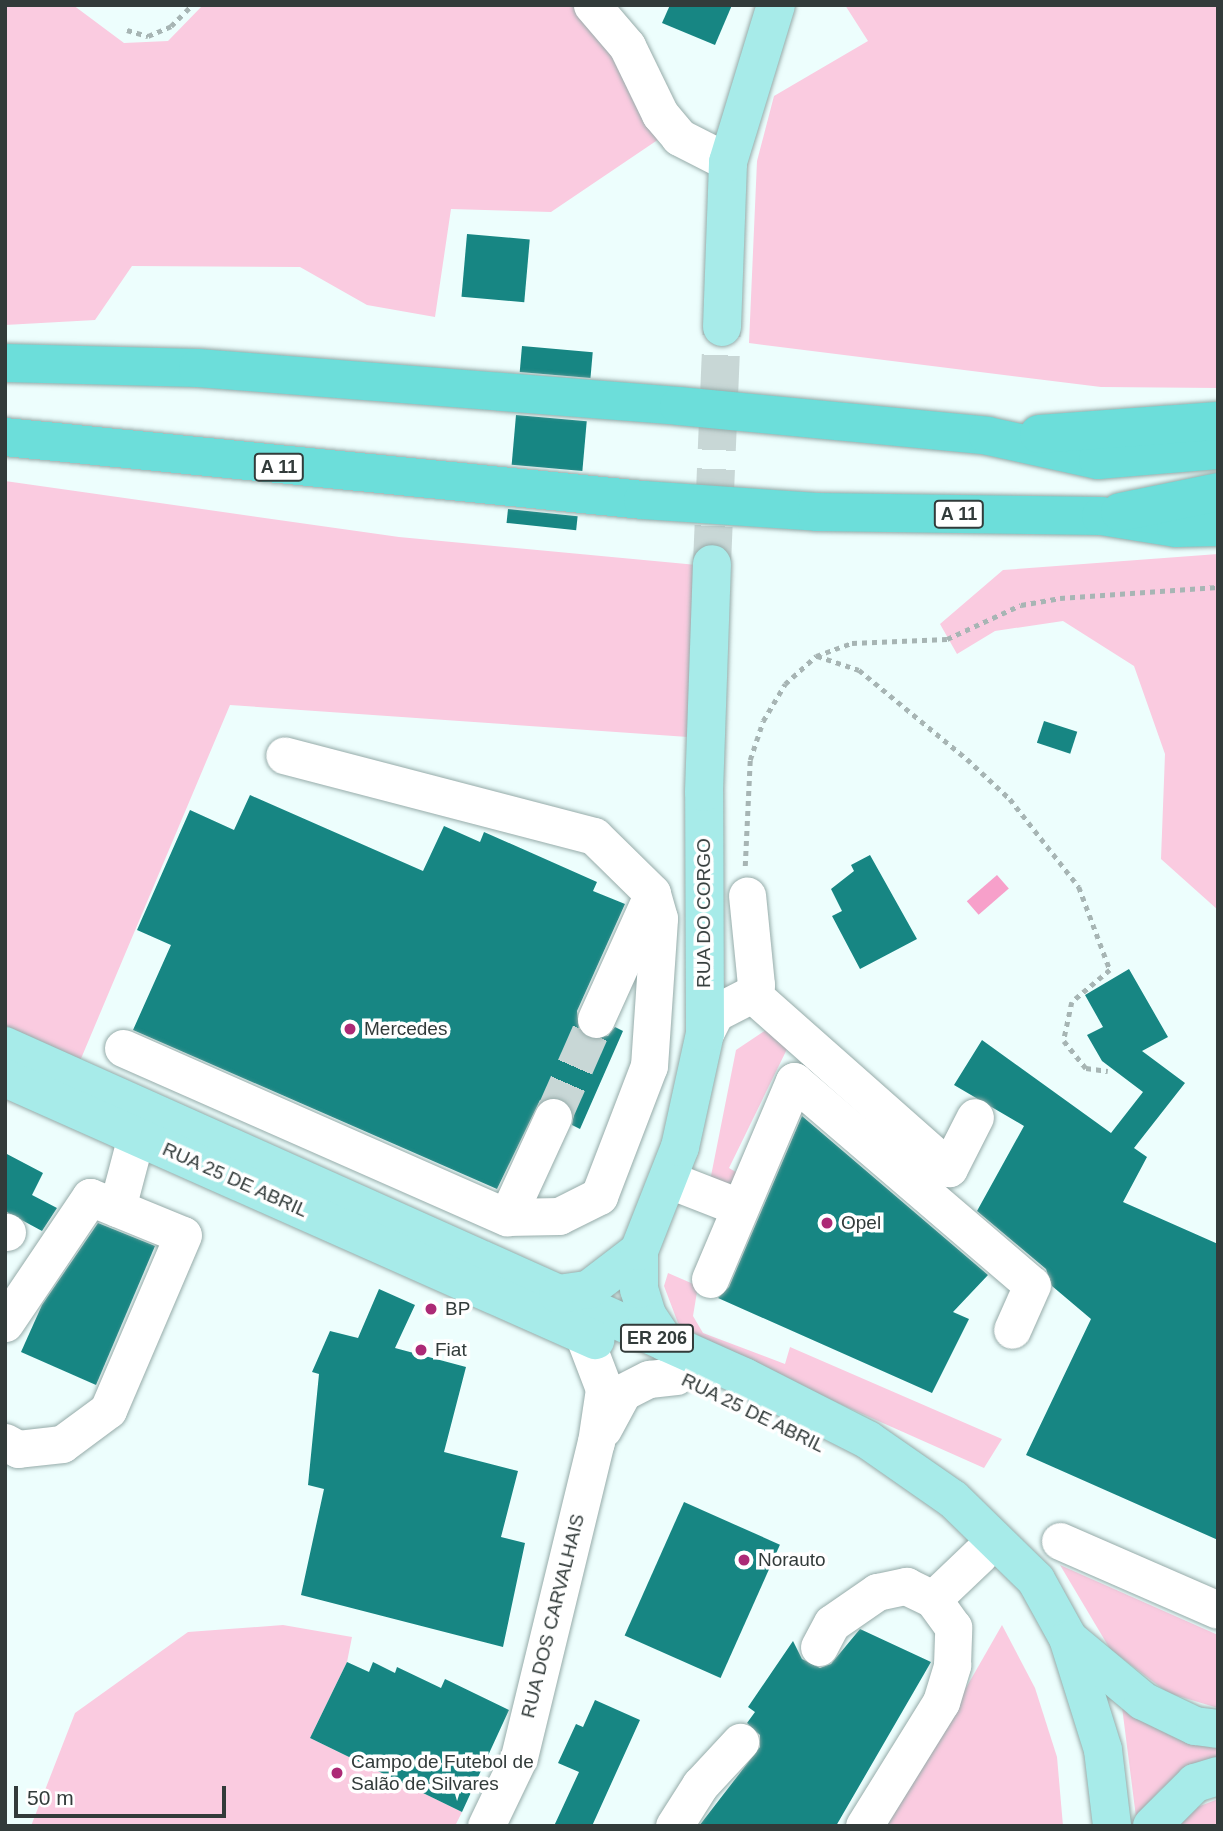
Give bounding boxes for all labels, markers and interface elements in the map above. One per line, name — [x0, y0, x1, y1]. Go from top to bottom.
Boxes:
road number: A 11 — [253, 452, 305, 481]
road number: A 11 — [933, 500, 985, 528]
street label: RUA DO CORGO — [693, 838, 715, 988]
place label: Mercedes — [364, 1018, 447, 1040]
marker: Mercedes — [342, 1021, 358, 1037]
street label: RUA 25 DE ABRIL — [158, 1137, 312, 1223]
place label: Opel — [841, 1212, 881, 1234]
marker: Opel — [819, 1215, 835, 1231]
place label: BP — [445, 1298, 470, 1320]
marker: BP — [423, 1301, 439, 1317]
road number: ER 206 — [618, 1324, 696, 1352]
place label: Fiat — [435, 1339, 467, 1361]
marker: Fiat — [413, 1342, 429, 1358]
street label: RUA 25 DE ABRIL — [677, 1368, 829, 1458]
street label: RUA DOS CARVALHAIS — [516, 1511, 590, 1721]
place label: Norauto — [758, 1549, 826, 1571]
marker: Norauto — [736, 1552, 752, 1568]
place label: Campo de Futebol de Salão de Silvares — [351, 1751, 534, 1795]
marker: Campo de Futebol de Salão de Silvares — [329, 1765, 345, 1781]
scale bar — [18, 1772, 229, 1816]
text: 50 m — [27, 1786, 74, 1809]

